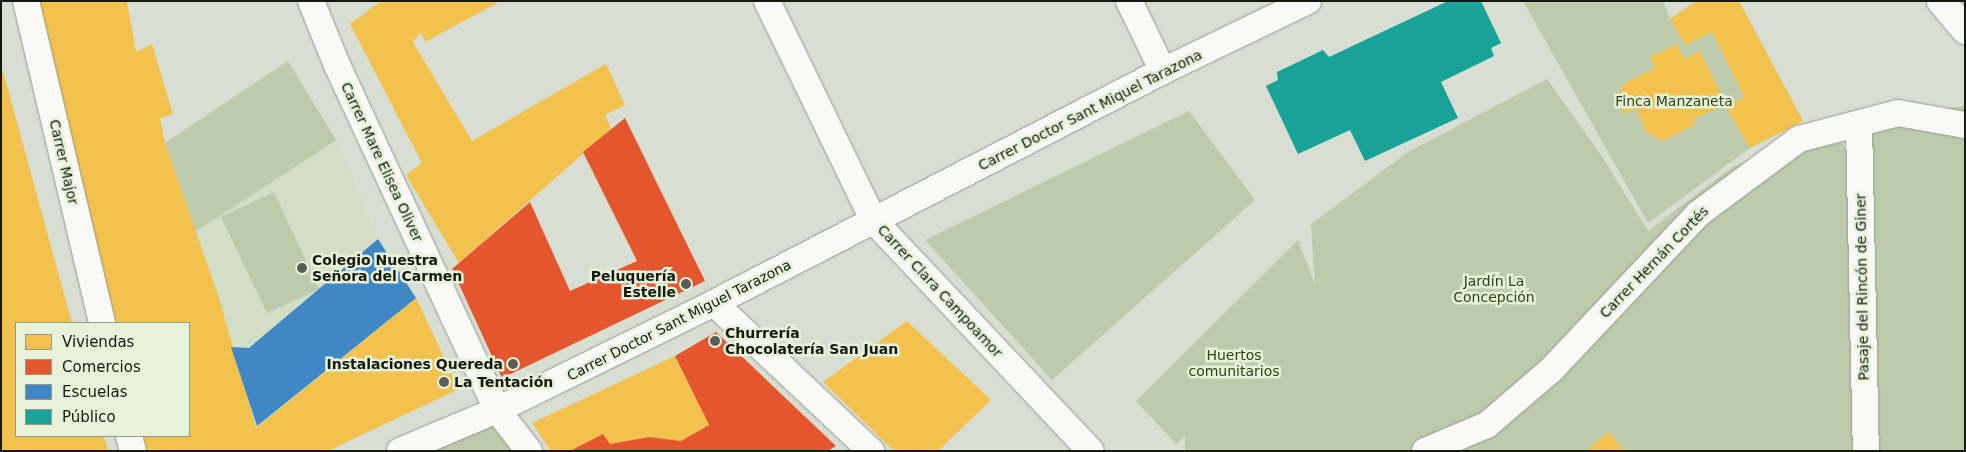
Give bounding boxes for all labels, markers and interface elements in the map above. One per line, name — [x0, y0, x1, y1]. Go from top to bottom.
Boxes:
street label: Carrer Doctor Sant Miquel Tarazona — [975, 46, 1205, 174]
street label: Carrer Mare Elisea Oliver — [338, 79, 426, 245]
park label: Finca Manzaneta — [1615, 93, 1733, 109]
street label: Carrer Major — [46, 118, 82, 206]
street label: Pasaje del Rincón de Giner — [1852, 193, 1872, 381]
street label: Carrer Hernán Cortés — [1596, 203, 1712, 321]
street label: Carrer Clara Campoamor — [874, 221, 1006, 361]
place label: Colegio Nuestra Señora del Carmen — [312, 252, 462, 284]
street label: Carrer Doctor Sant Miguel Tarazona — [564, 256, 794, 384]
marker: Colegio Nuestra Señora del Carmen — [296, 262, 308, 274]
place label: Peluquería Estelle — [591, 268, 676, 300]
park label: Jardín La Concepción — [1453, 273, 1535, 306]
marker: Peluquería Estelle — [680, 278, 692, 290]
legend — [15, 322, 190, 437]
place label: Churrería Chocolatería San Juan — [725, 325, 898, 358]
text: Viviendas — [62, 333, 134, 351]
marker: Churrería Chocolatería San Juan — [709, 335, 721, 347]
park label: Huertos comunitarios — [1188, 347, 1280, 380]
place label: Instalaciones Quereda — [326, 356, 503, 372]
text: Comercios — [62, 358, 141, 376]
marker: Instalaciones Quereda — [507, 358, 519, 370]
place label: La Tentación — [454, 374, 553, 390]
marker: La Tentación — [438, 376, 450, 388]
text: Escuelas — [62, 383, 127, 401]
text: Público — [62, 408, 116, 426]

